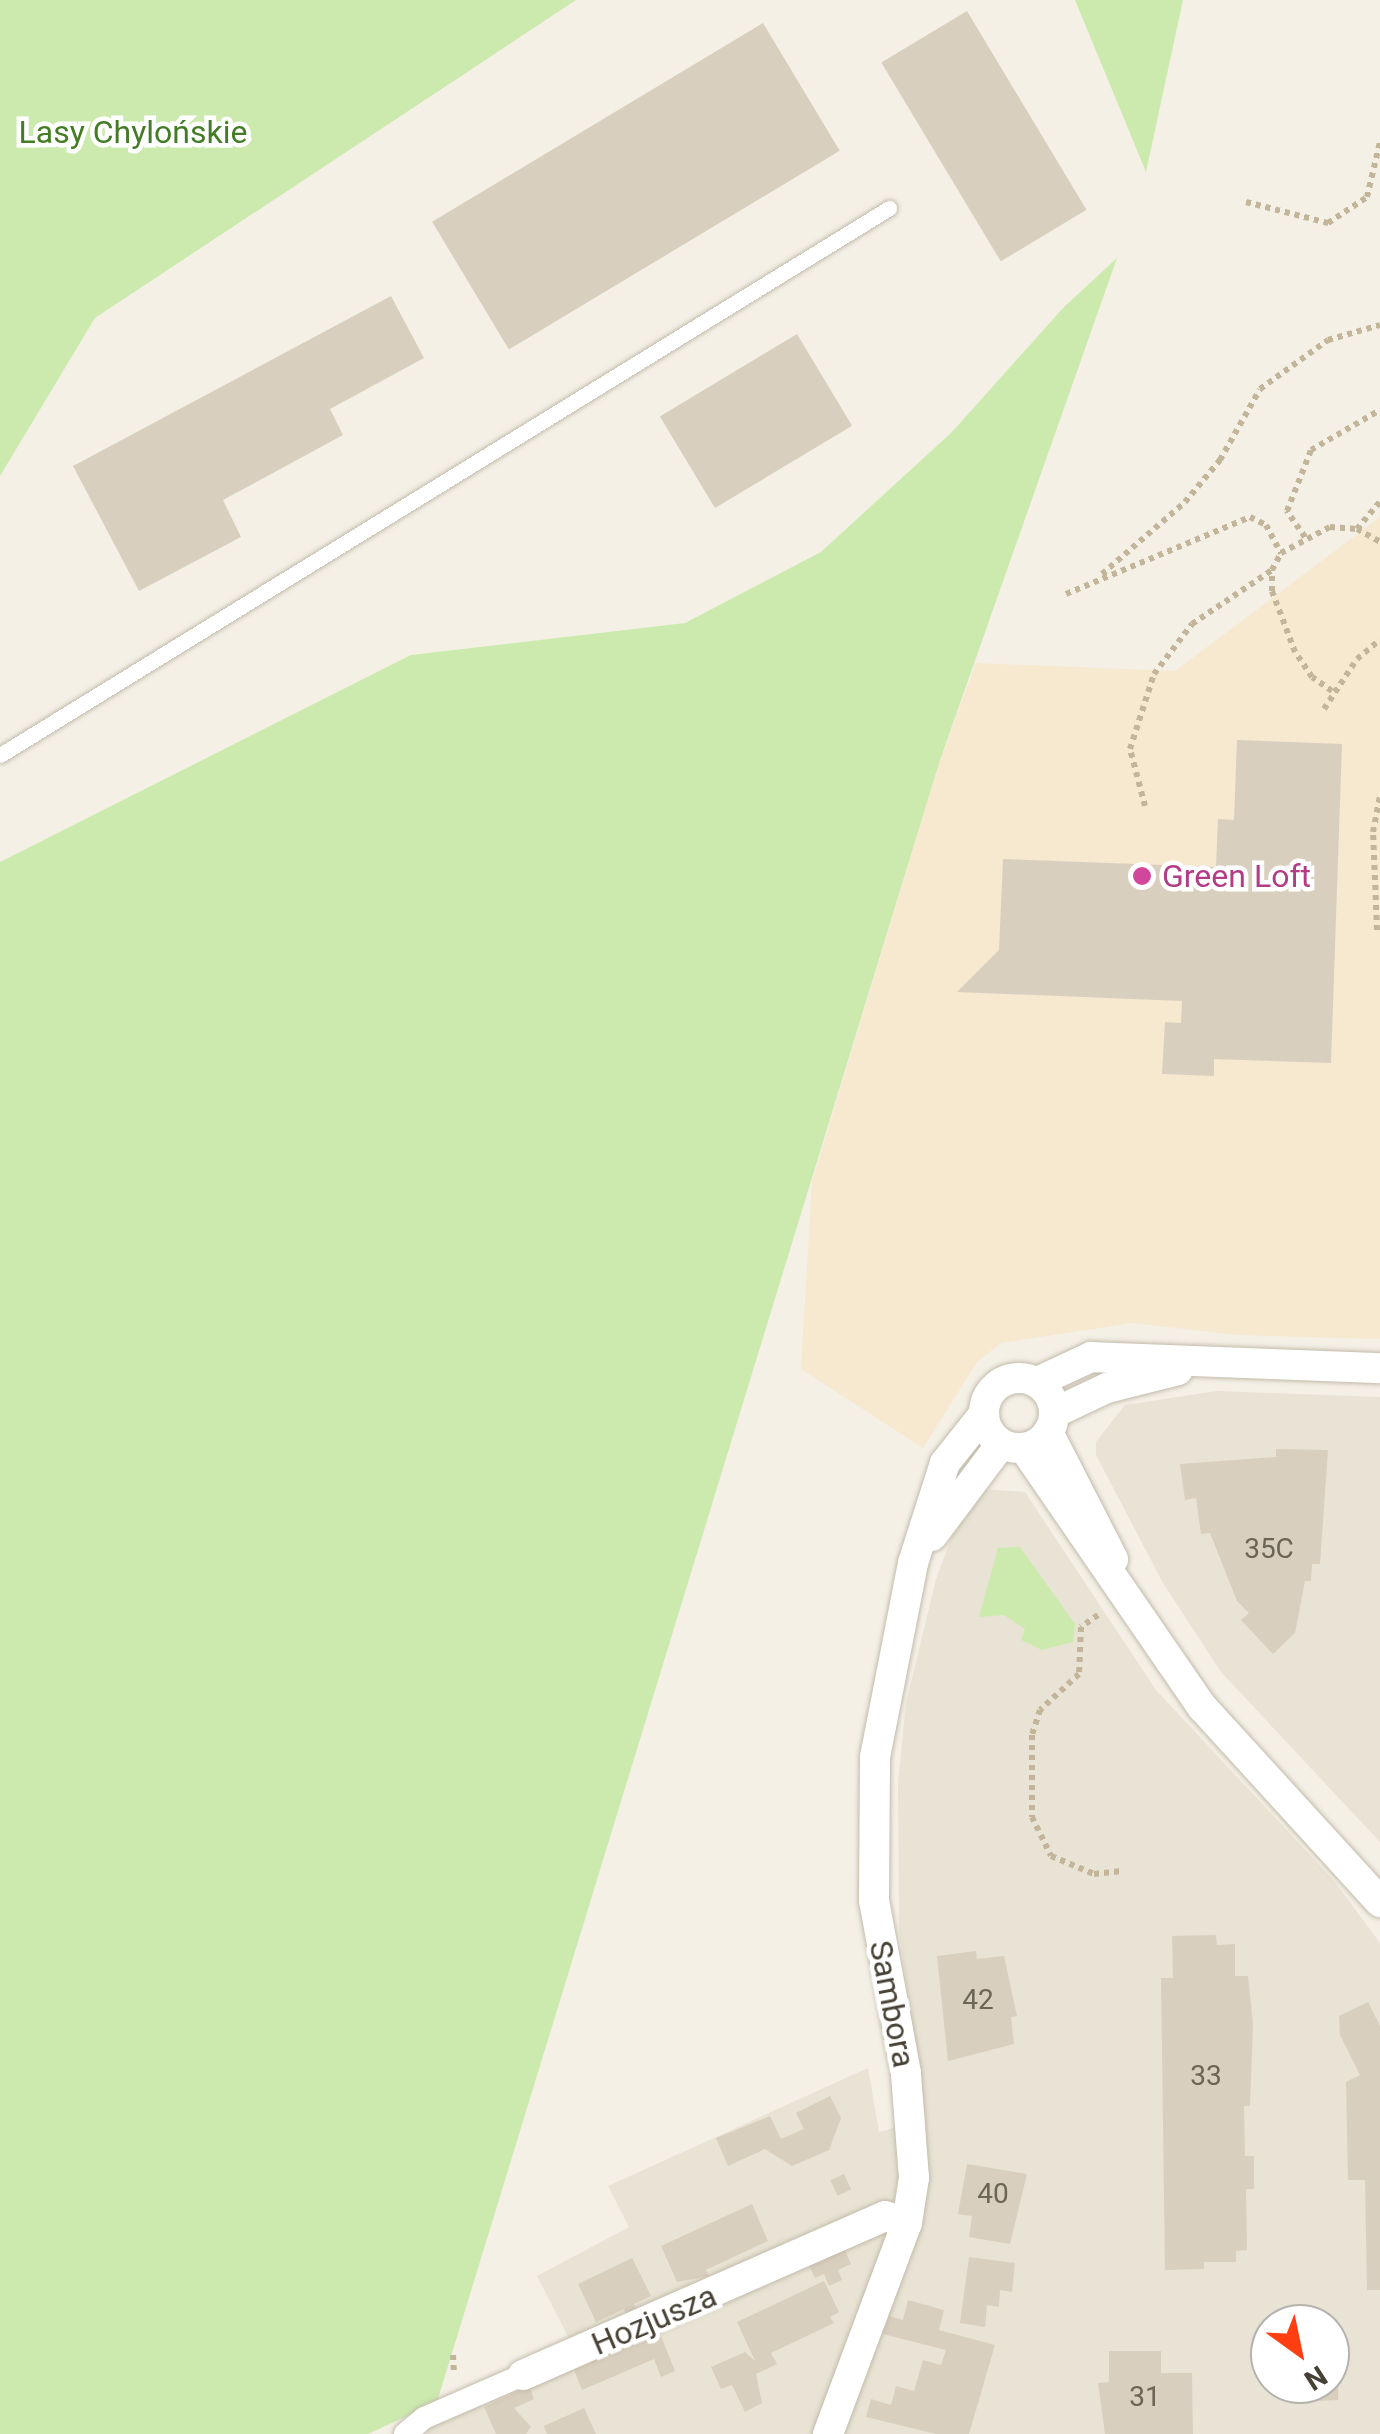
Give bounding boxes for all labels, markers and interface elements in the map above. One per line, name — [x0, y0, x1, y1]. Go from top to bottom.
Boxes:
park label: Lasy Chylońskie — [18, 113, 248, 151]
place label: Green Loft — [1162, 857, 1311, 895]
marker: Green Loft — [1131, 865, 1153, 887]
house number: 35C — [1244, 1532, 1294, 1566]
street label: Sambora — [861, 1937, 923, 2071]
house number: 42 — [962, 1983, 994, 2017]
house number: 33 — [1190, 2059, 1222, 2093]
house number: 40 — [977, 2177, 1009, 2211]
street label: Hozjusza — [586, 2277, 722, 2363]
north arrow — [1250, 2304, 1350, 2404]
text: N — [1298, 2359, 1333, 2397]
house number: 31 — [1129, 2380, 1161, 2414]

